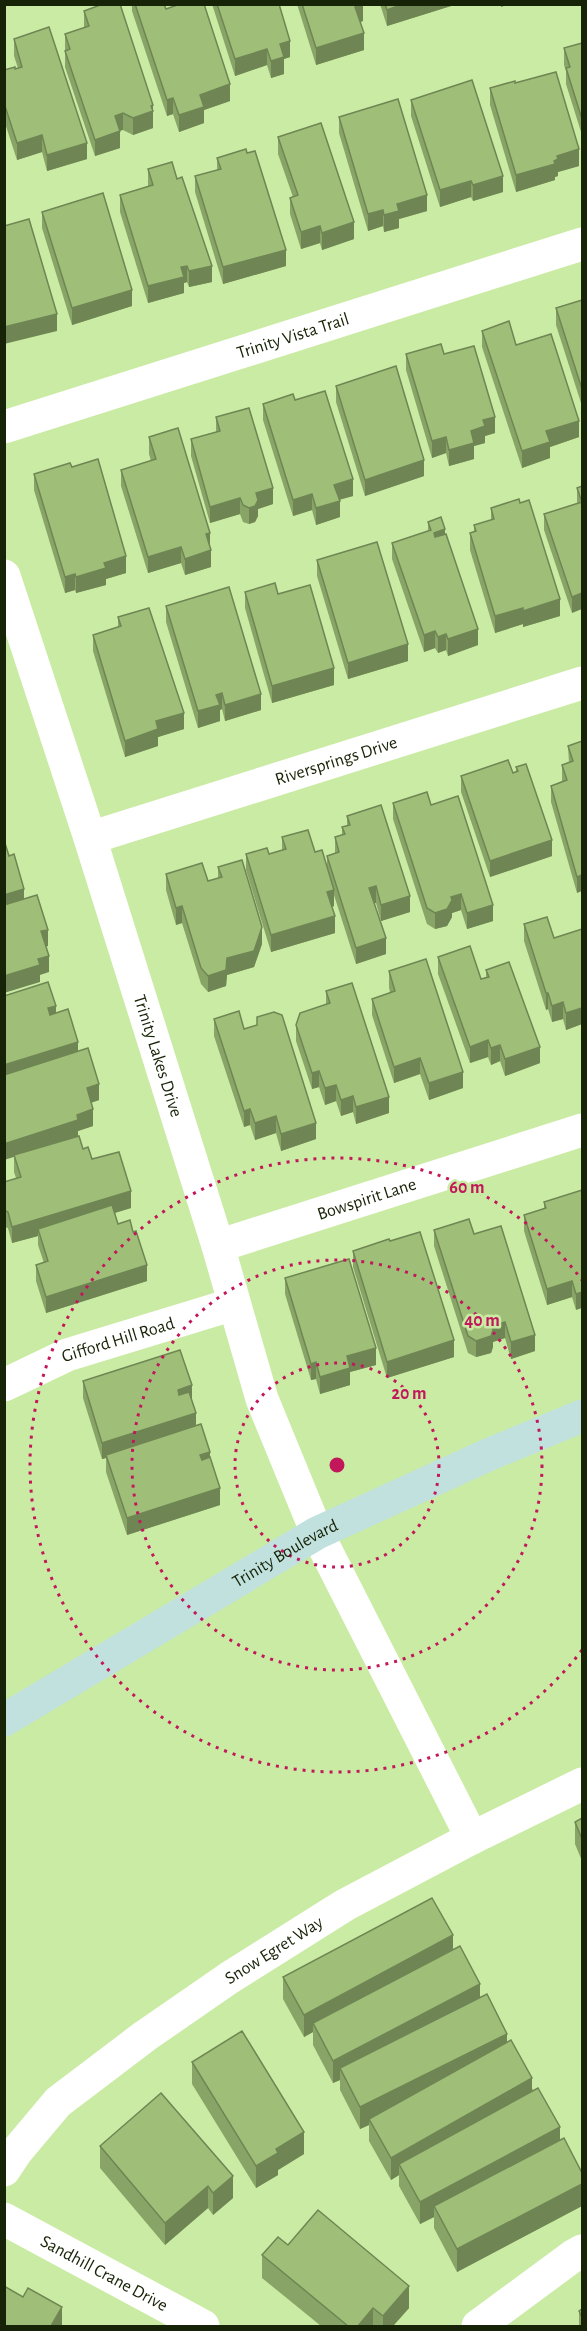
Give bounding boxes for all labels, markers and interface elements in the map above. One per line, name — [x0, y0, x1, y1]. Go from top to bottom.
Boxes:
street label: Trinity Vista Trail — [235, 310, 351, 363]
street label: Riversprings Drive — [273, 734, 400, 789]
street label: Trinity Lakes Drive — [130, 993, 185, 1119]
street label: Bowspirit Lane — [315, 1175, 419, 1224]
text: 60 m — [449, 1179, 485, 1197]
text: 40 m — [464, 1312, 500, 1330]
street label: Gifford Hill Road — [60, 1315, 177, 1366]
text: 20 m — [391, 1385, 427, 1403]
centre of rings — [327, 1455, 347, 1475]
street label: Trinity Boulevard — [230, 1517, 341, 1591]
street label: Snow Egret Way — [222, 1913, 327, 1988]
street label: Sandhill Crane Drive — [37, 2232, 170, 2315]

